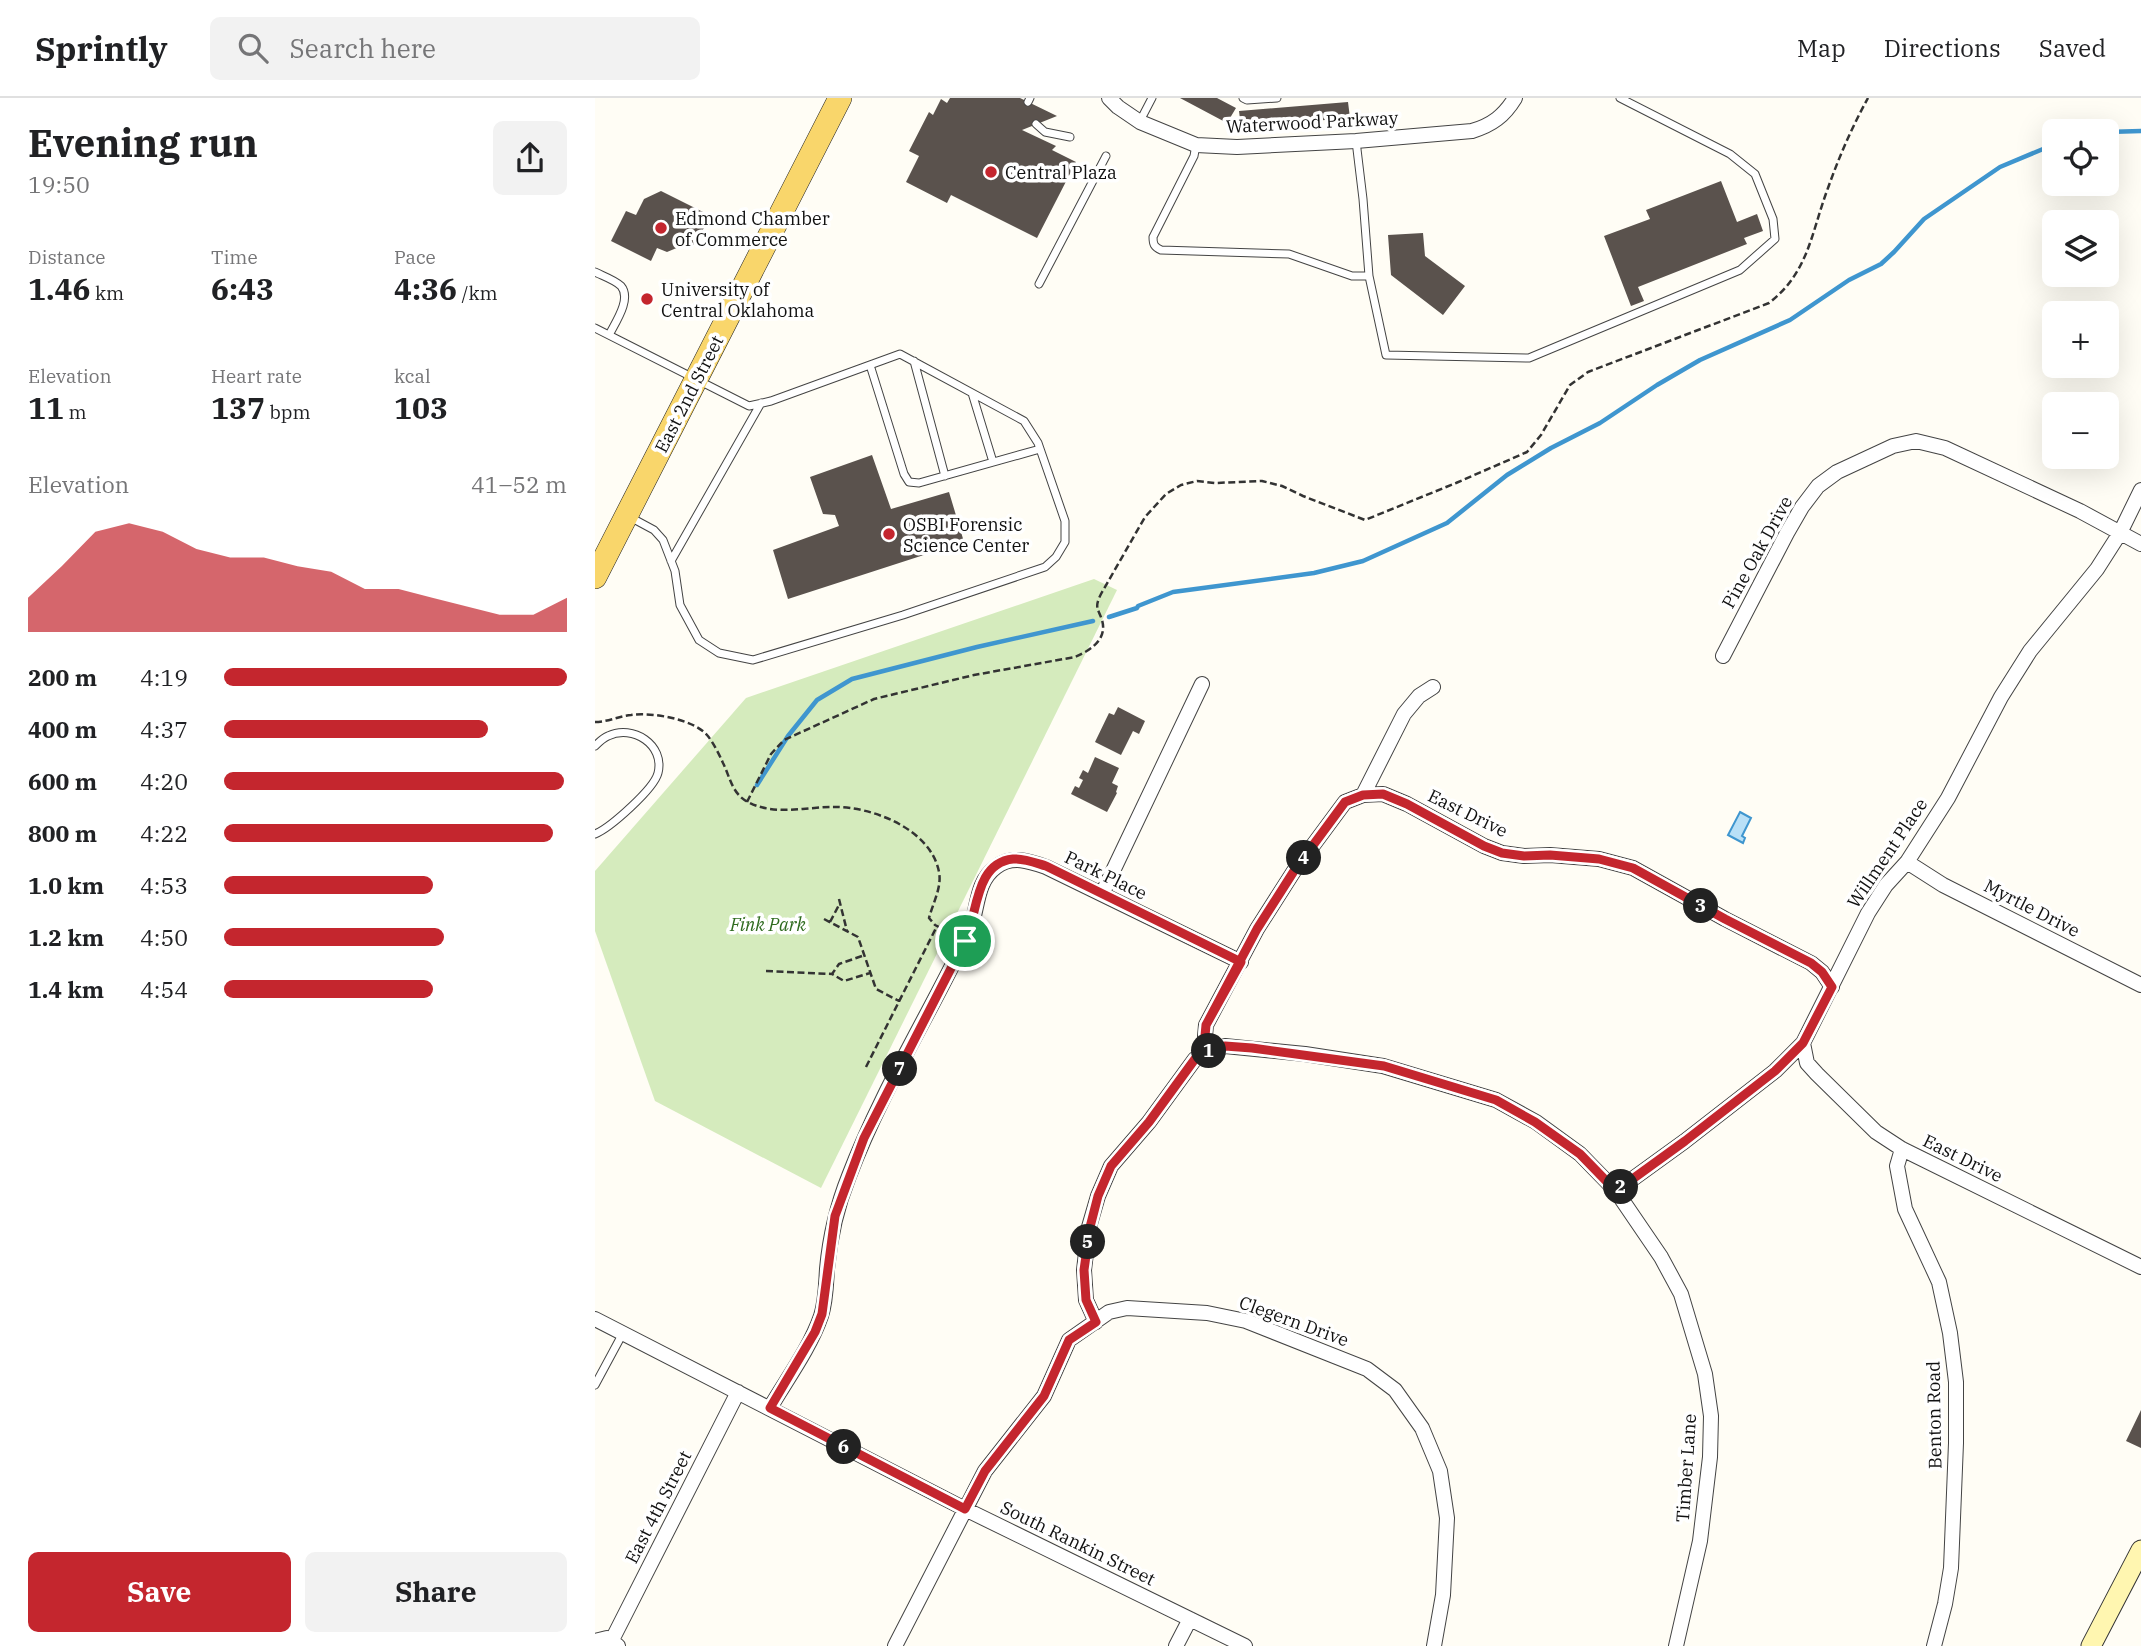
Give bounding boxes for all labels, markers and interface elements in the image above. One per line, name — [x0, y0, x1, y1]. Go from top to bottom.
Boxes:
search box — [210, 17, 700, 80]
text: Sprintly — [35, 27, 168, 70]
icon: search — [234, 29, 272, 67]
text: Search here — [290, 31, 436, 65]
text: Map — [1797, 32, 1846, 64]
text: Directions — [1884, 32, 2001, 64]
text: Saved — [2039, 32, 2106, 64]
street label: Waterwood Parkway — [1225, 106, 1399, 138]
text: Evening run — [28, 118, 258, 167]
map controls — [2042, 119, 2119, 469]
button: locate — [2042, 119, 2119, 196]
button: share — [493, 121, 567, 195]
place label: Central Plaza — [1005, 161, 1117, 184]
marker: Central Plaza — [983, 164, 999, 180]
text: 19:50 — [28, 169, 90, 199]
place label: Edmond Chamber of Commerce — [675, 207, 830, 251]
button: layers — [2042, 210, 2119, 287]
marker: Edmond Chamber of Commerce — [653, 220, 669, 236]
text: Distance — [28, 245, 106, 269]
text: Time — [211, 245, 258, 269]
text: Pace — [394, 245, 436, 269]
text: 1.46 — [28, 269, 90, 308]
text: 6:43 — [211, 269, 274, 308]
text: 4:36 — [394, 269, 457, 308]
place label: University of Central Oklahoma — [661, 278, 815, 322]
text: km — [90, 281, 124, 305]
text: /km — [457, 281, 498, 305]
marker: University of Central Oklahoma — [639, 291, 655, 307]
button: + — [2042, 301, 2119, 378]
street label: East 2nd Street — [650, 332, 728, 456]
text: Elevation — [28, 364, 112, 388]
text: Heart rate — [211, 364, 302, 388]
text: kcal — [394, 364, 431, 388]
text: 11 — [28, 388, 64, 427]
text: 137 — [211, 388, 265, 427]
text: 103 — [394, 388, 448, 427]
button: − — [2042, 392, 2119, 469]
text: m — [64, 400, 87, 424]
text: bpm — [265, 400, 311, 424]
text: Elevation — [28, 469, 129, 499]
text: 41–52 m — [471, 469, 567, 499]
street label: Pine Oak Drive — [1717, 492, 1797, 612]
place label: OSBI Forensic Science Center — [903, 513, 1029, 557]
marker: OSBI Forensic Science Center — [881, 526, 897, 542]
text: 200 m — [28, 662, 97, 692]
text: 4:19 — [140, 662, 188, 692]
text: 400 m — [28, 714, 97, 744]
text: 4:37 — [140, 714, 188, 744]
text: 600 m — [28, 766, 97, 796]
text: 4:20 — [140, 766, 188, 796]
street label: East Drive — [1424, 784, 1512, 842]
street label: Willment Place — [1842, 794, 1932, 912]
text: 800 m — [28, 818, 97, 848]
text: 4:22 — [140, 818, 188, 848]
pin: 4 — [1287, 840, 1321, 876]
street label: Park Place — [1061, 845, 1151, 905]
text: 4 — [1298, 845, 1309, 869]
text: 1.0 km — [28, 870, 104, 900]
text: 4:53 — [140, 870, 188, 900]
street label: Myrtle Drive — [1980, 874, 2084, 942]
pin: 3 — [1683, 888, 1719, 924]
text: 3 — [1695, 893, 1706, 917]
pin — [935, 911, 995, 971]
park label: Fink Park — [729, 913, 807, 936]
text: 1.2 km — [28, 922, 104, 952]
text: 4:50 — [140, 922, 188, 952]
icon: arrive — [946, 922, 984, 960]
text: 1.4 km — [28, 974, 104, 1004]
text: 4:54 — [140, 974, 188, 1004]
pin: 1 — [1191, 1034, 1227, 1068]
text: 1 — [1203, 1038, 1214, 1062]
pin: 7 — [883, 1052, 917, 1086]
text: 7 — [894, 1056, 905, 1080]
street label: East Drive — [1919, 1129, 2007, 1187]
pin: 2 — [1604, 1170, 1639, 1204]
text: 2 — [1615, 1174, 1626, 1198]
pin: 5 — [1071, 1224, 1105, 1260]
text: 5 — [1082, 1229, 1093, 1253]
street label: Clegern Drive — [1236, 1291, 1352, 1351]
street label: Benton Road — [1922, 1361, 1946, 1469]
street label: Timber Lane — [1671, 1413, 1701, 1523]
pin: 6 — [827, 1430, 861, 1464]
text: 6 — [838, 1434, 849, 1458]
street label: East 4th Street — [620, 1447, 696, 1567]
street label: South Rankin Street — [997, 1496, 1159, 1590]
button: Save — [28, 1552, 291, 1632]
button: Share — [305, 1552, 567, 1632]

